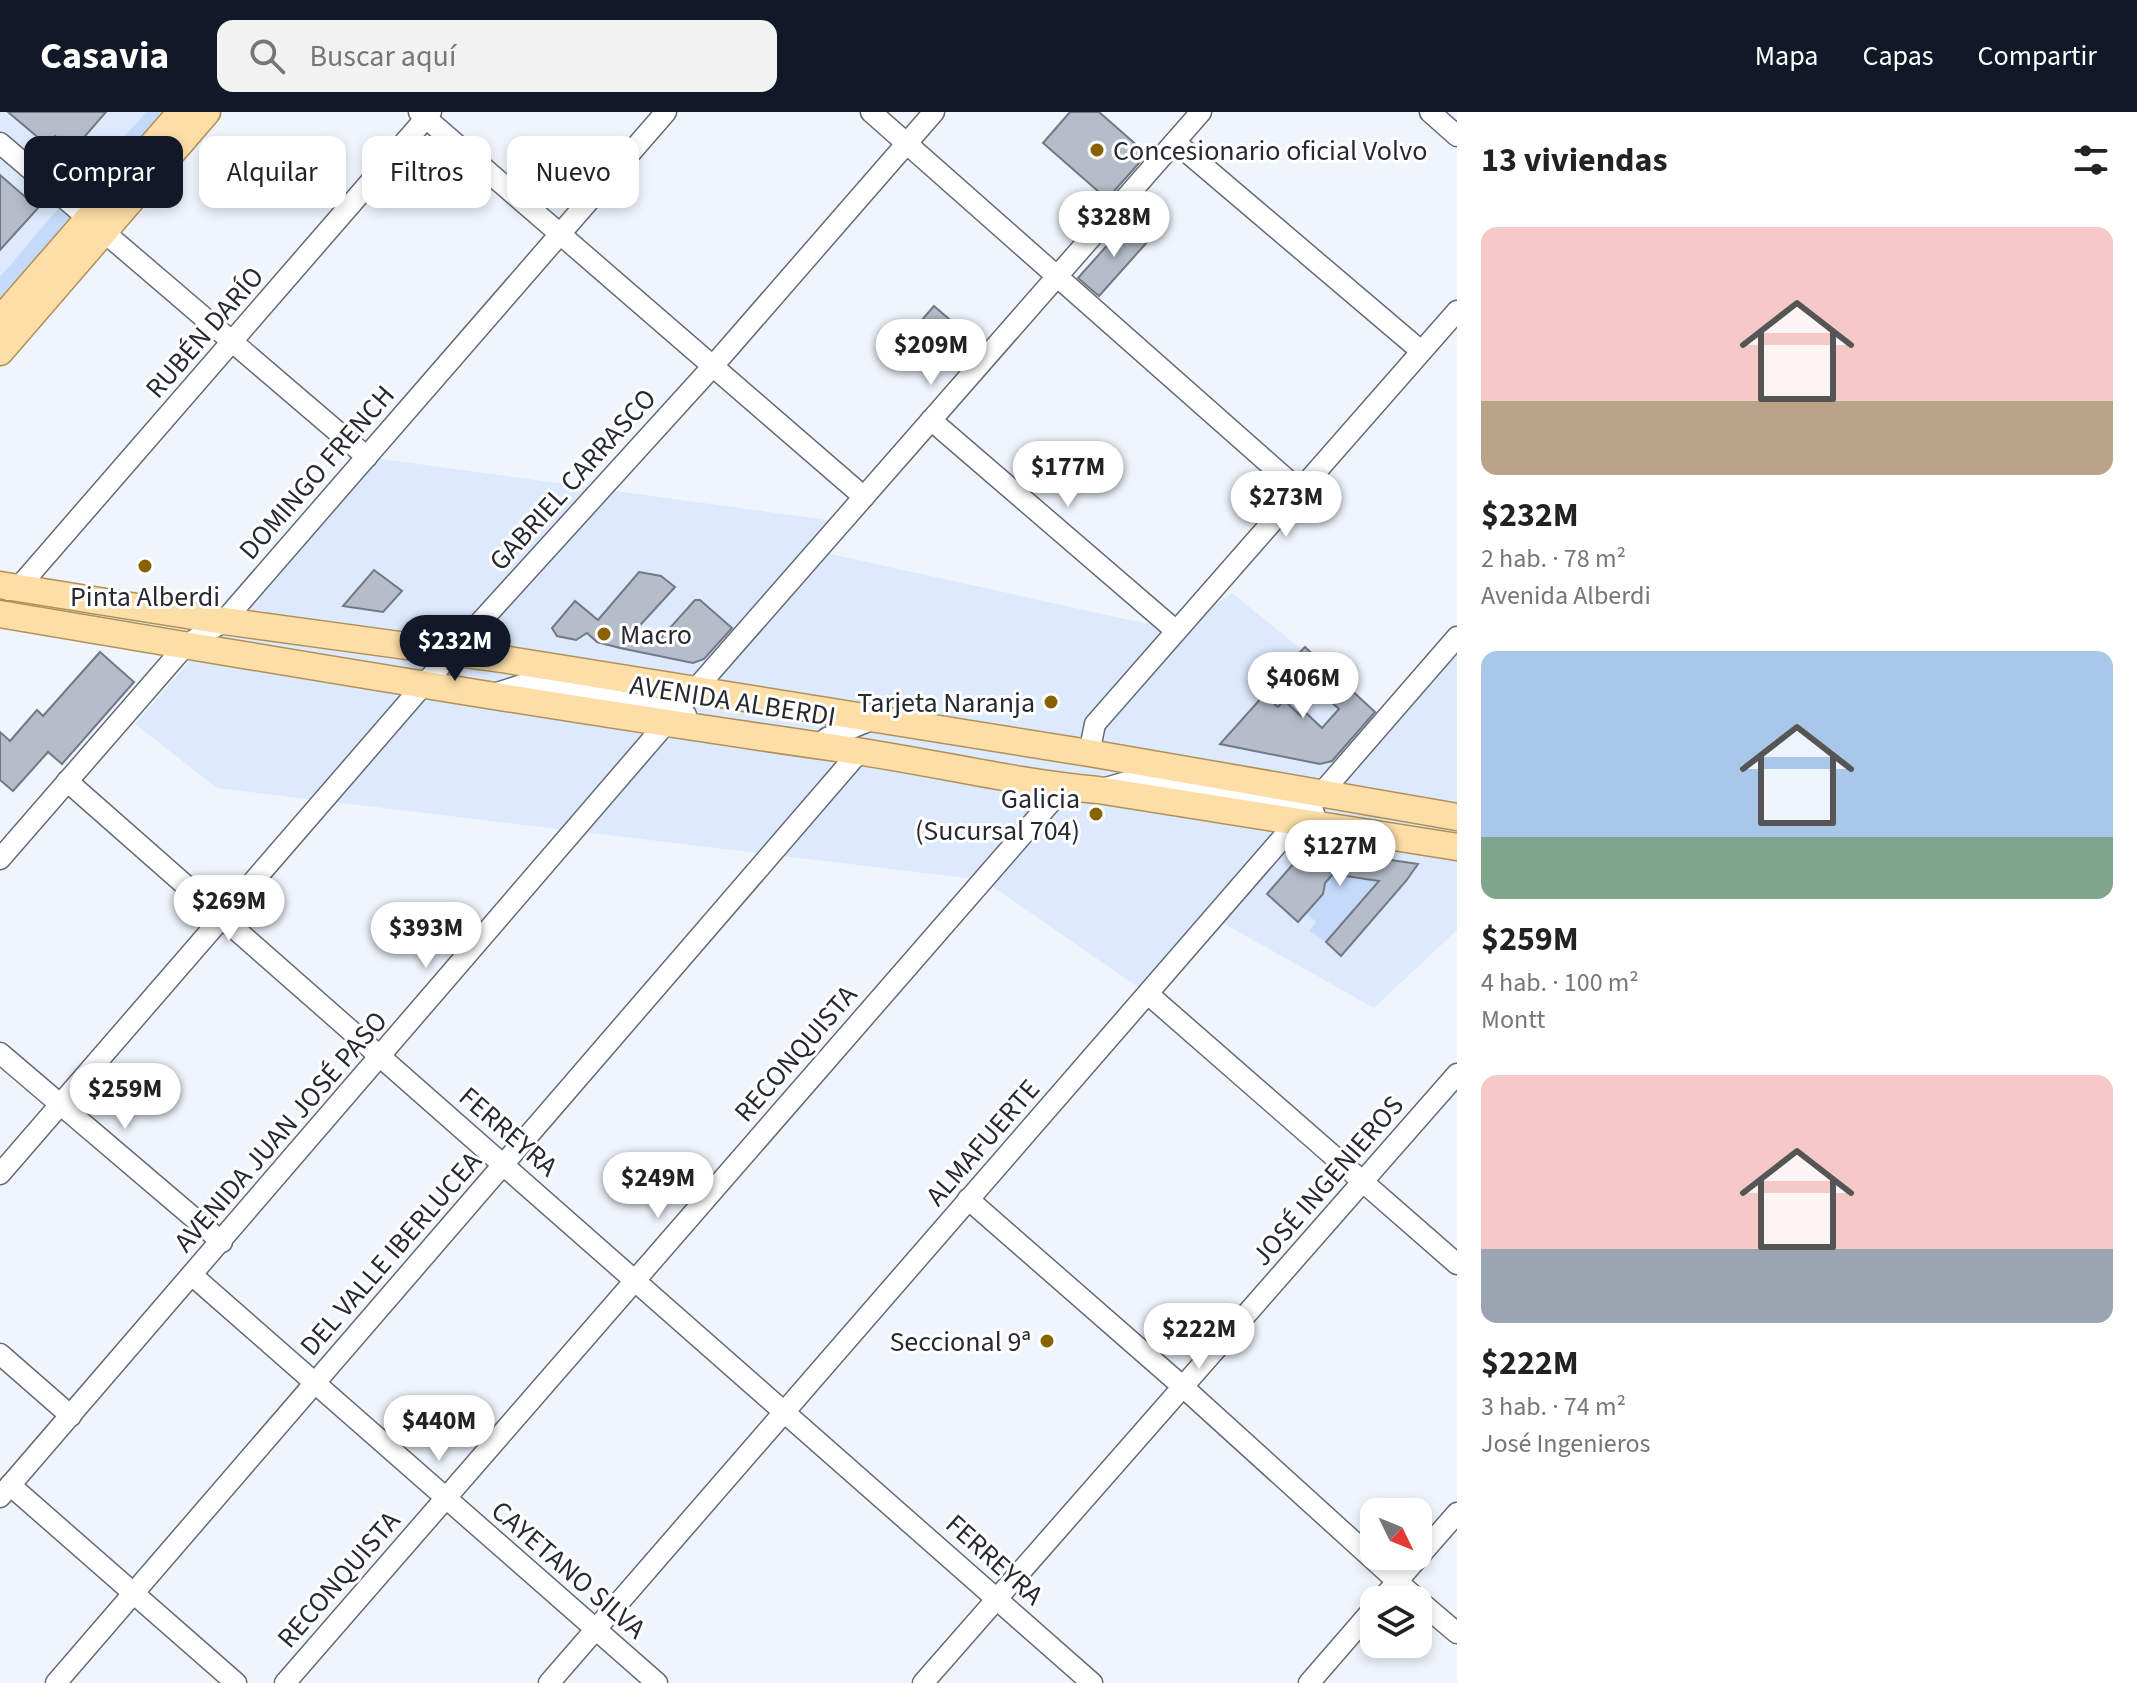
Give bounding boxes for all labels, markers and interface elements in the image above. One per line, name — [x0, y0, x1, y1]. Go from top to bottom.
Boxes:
search box — [217, 20, 777, 92]
text: Casavia — [40, 29, 169, 83]
icon: search — [245, 34, 289, 78]
text: Buscar aquí — [309, 35, 456, 78]
text: Mapa — [1755, 36, 1818, 76]
text: Capas — [1862, 36, 1934, 76]
text: Compartir — [1978, 36, 2097, 76]
place label: Concesionario oficial Volvo — [1113, 131, 1427, 171]
chip: Comprar — [24, 136, 183, 208]
chip: Alquilar — [199, 136, 346, 208]
chip: Filtros — [362, 136, 491, 208]
chip: Nuevo — [507, 136, 639, 208]
text: 13 viviendas — [1481, 136, 1668, 185]
icon: filters — [2069, 138, 2113, 182]
marker: Concesionario oficial Volvo — [1088, 141, 1106, 159]
pin: $328M — [1058, 191, 1170, 259]
text: $328M — [1077, 198, 1151, 235]
street label: RUBÉN DARÍO — [136, 258, 273, 407]
icon: home — [1725, 279, 1869, 423]
pin: $209M — [875, 319, 987, 387]
text: $209M — [894, 326, 968, 363]
street label: DOMINGO FRENCH — [229, 377, 404, 569]
street label: GABRIEL CARRASCO — [480, 380, 666, 580]
pin: $177M — [1012, 441, 1124, 509]
text: $177M — [1031, 448, 1105, 485]
pin: $273M — [1230, 471, 1342, 539]
text: $273M — [1249, 478, 1323, 515]
text: $232M — [1481, 491, 1579, 540]
text: 2 hab. · 78 m² — [1481, 540, 1626, 577]
marker: Pinta Alberdi — [136, 557, 154, 575]
place label: Pinta Alberdi — [70, 577, 220, 617]
text: Avenida Alberdi — [1481, 577, 1651, 614]
pin: $232M — [399, 615, 511, 683]
place label: Macro — [620, 615, 692, 655]
text: $232M — [418, 622, 492, 659]
marker: Macro — [595, 625, 613, 643]
pin: $406M — [1247, 652, 1359, 720]
text: $406M — [1266, 659, 1340, 696]
street label: AVENIDA ALBERDI — [627, 665, 839, 737]
place label: Tarjeta Naranja — [857, 683, 1035, 723]
marker: Tarjeta Naranja — [1042, 693, 1060, 711]
icon: home — [1725, 703, 1869, 847]
place label: Galicia (Sucursal 704) — [915, 779, 1080, 851]
marker: Galicia (Sucursal 704) — [1087, 805, 1105, 823]
pin: $127M — [1284, 820, 1396, 888]
text: $127M — [1303, 827, 1377, 864]
pin: $269M — [173, 875, 285, 943]
text: $269M — [192, 882, 266, 919]
pin: $393M — [370, 902, 482, 970]
text: $393M — [389, 909, 463, 946]
text: $259M — [1481, 915, 1579, 964]
text: 4 hab. · 100 m² — [1481, 964, 1639, 1001]
street label: RECONQUISTA — [725, 976, 867, 1131]
text: Montt — [1481, 1001, 1545, 1038]
street label: AVENIDA JUAN JOSÉ PASO — [165, 1002, 397, 1261]
pin: $259M — [69, 1063, 181, 1131]
text: $259M — [88, 1070, 162, 1107]
street label: ALMAFUERTE — [916, 1071, 1049, 1215]
street label: FERREYRA — [450, 1077, 567, 1187]
street label: JOSÉ INGENIEROS — [1242, 1087, 1413, 1275]
icon: home — [1725, 1127, 1869, 1271]
street label: DEL VALLE IBERLUCEA — [291, 1142, 491, 1365]
pin: $249M — [602, 1152, 714, 1220]
text: $249M — [621, 1159, 695, 1196]
pin: $222M — [1143, 1303, 1255, 1371]
text: $222M — [1162, 1310, 1236, 1347]
place label: Seccional 9ª — [889, 1322, 1031, 1362]
marker: Seccional 9ª — [1038, 1332, 1056, 1350]
text: $222M — [1481, 1339, 1579, 1388]
text: 3 hab. · 74 m² — [1481, 1388, 1626, 1425]
pin: $440M — [383, 1395, 495, 1463]
text: $440M — [402, 1402, 476, 1439]
text: José Ingenieros — [1481, 1425, 1650, 1462]
street label: CAYETANO SILVA — [482, 1491, 655, 1649]
north arrow — [1360, 1498, 1432, 1570]
map controls — [1360, 1498, 1432, 1658]
street label: RECONQUISTA — [268, 1502, 410, 1657]
street label: FERREYRA — [937, 1505, 1053, 1615]
button: layers — [1360, 1586, 1432, 1658]

